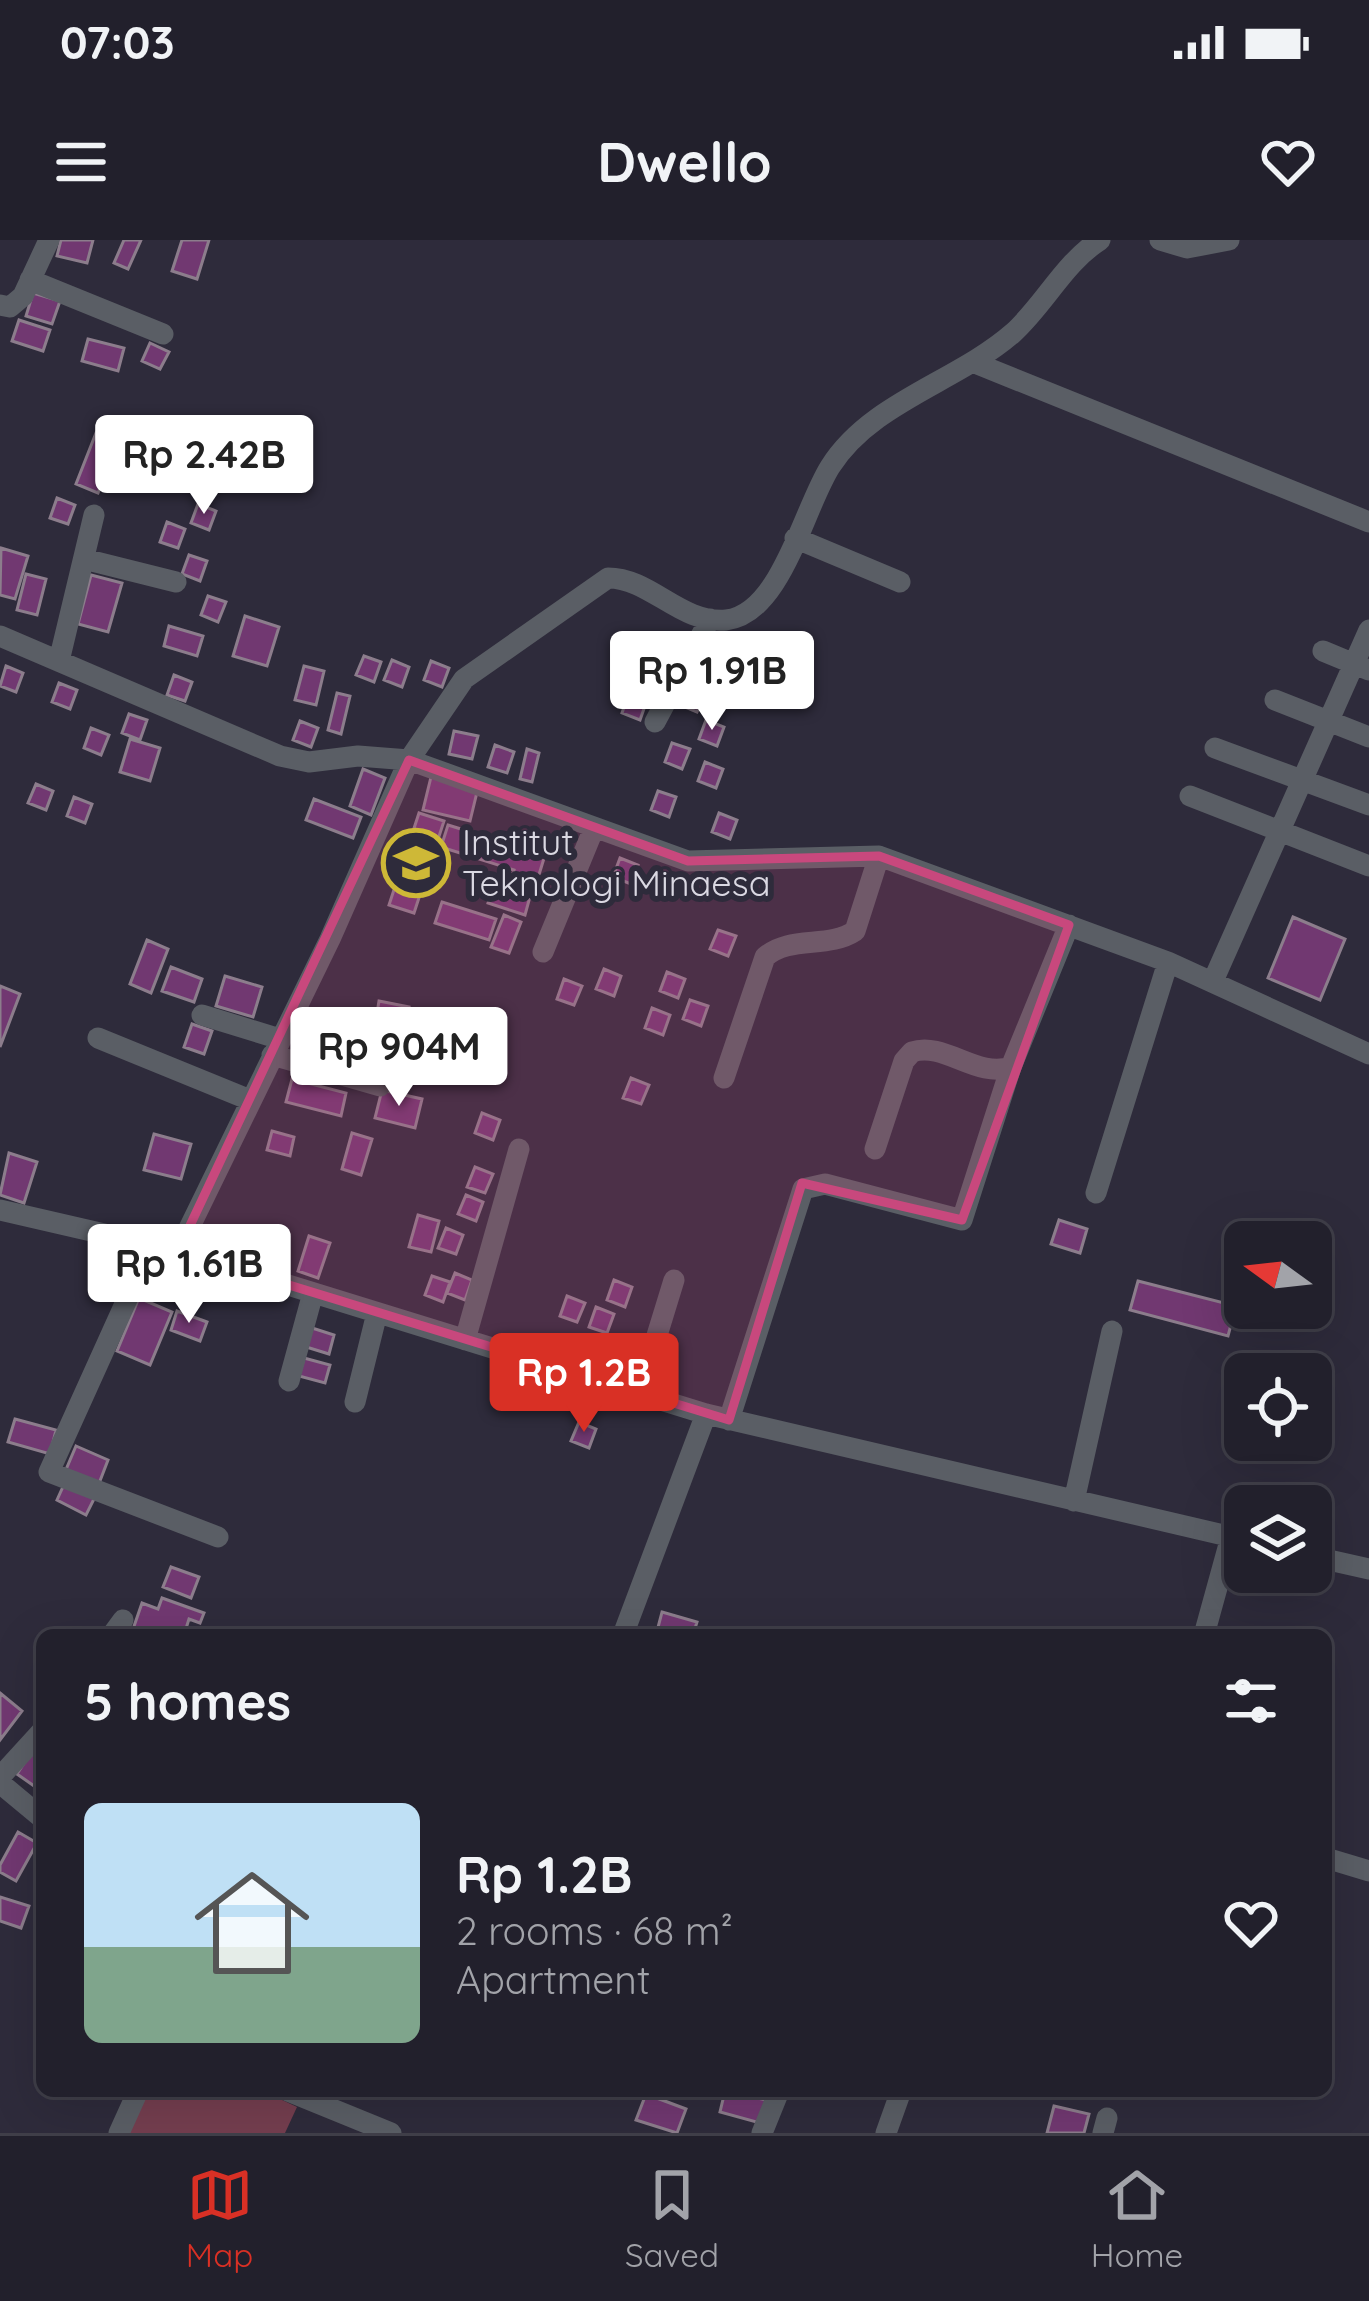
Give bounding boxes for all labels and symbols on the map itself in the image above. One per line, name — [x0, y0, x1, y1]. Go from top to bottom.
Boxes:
pin: Rp 2.42B — [80, 415, 328, 517]
pin: Rp 1.91B — [588, 631, 836, 733]
place label: Institut Teknologi Minaesa — [462, 819, 771, 905]
school or university icon: Institut Teknologi Minaesa — [381, 828, 451, 898]
pin: Rp 904M — [288, 1007, 510, 1109]
north arrow — [1224, 1221, 1332, 1329]
pin: Rp 1.61B — [65, 1224, 313, 1326]
pin: Rp 1.2B — [473, 1333, 695, 1435]

